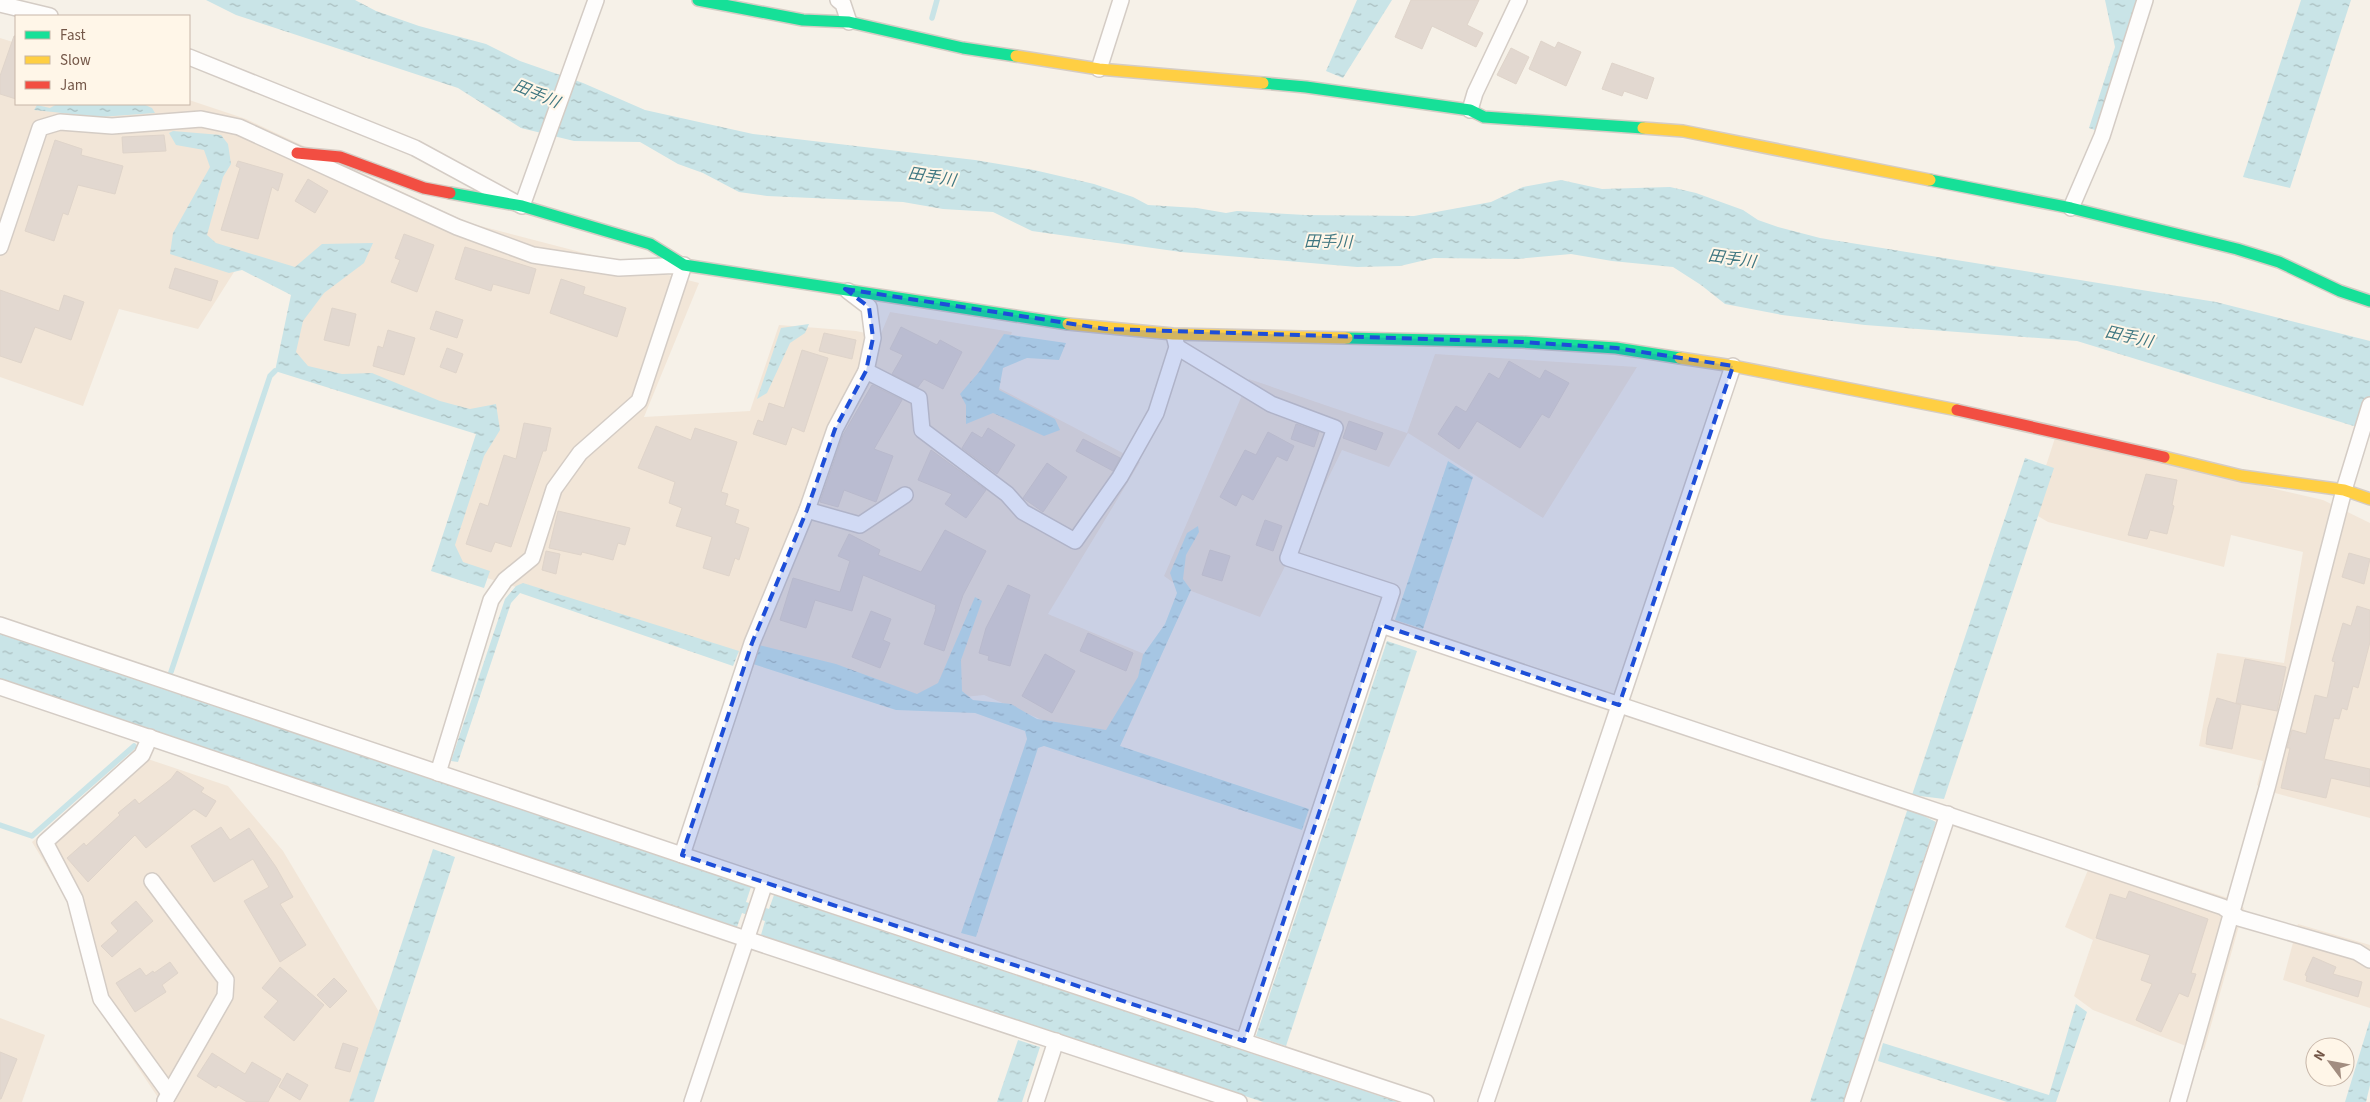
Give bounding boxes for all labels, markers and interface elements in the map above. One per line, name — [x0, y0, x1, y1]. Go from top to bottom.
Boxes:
legend — [15, 15, 190, 105]
text: Fast — [60, 25, 86, 46]
text: Slow — [60, 50, 91, 71]
water label: 田手川 — [510, 74, 565, 114]
text: Jam — [60, 75, 87, 96]
water label: 田手川 — [906, 162, 959, 192]
water label: 田手川 — [1304, 231, 1354, 253]
water label: 田手川 — [1707, 245, 1759, 274]
water label: 田手川 — [2103, 321, 2157, 354]
north arrow — [2305, 1037, 2355, 1087]
text: N — [2309, 1046, 2331, 1065]

